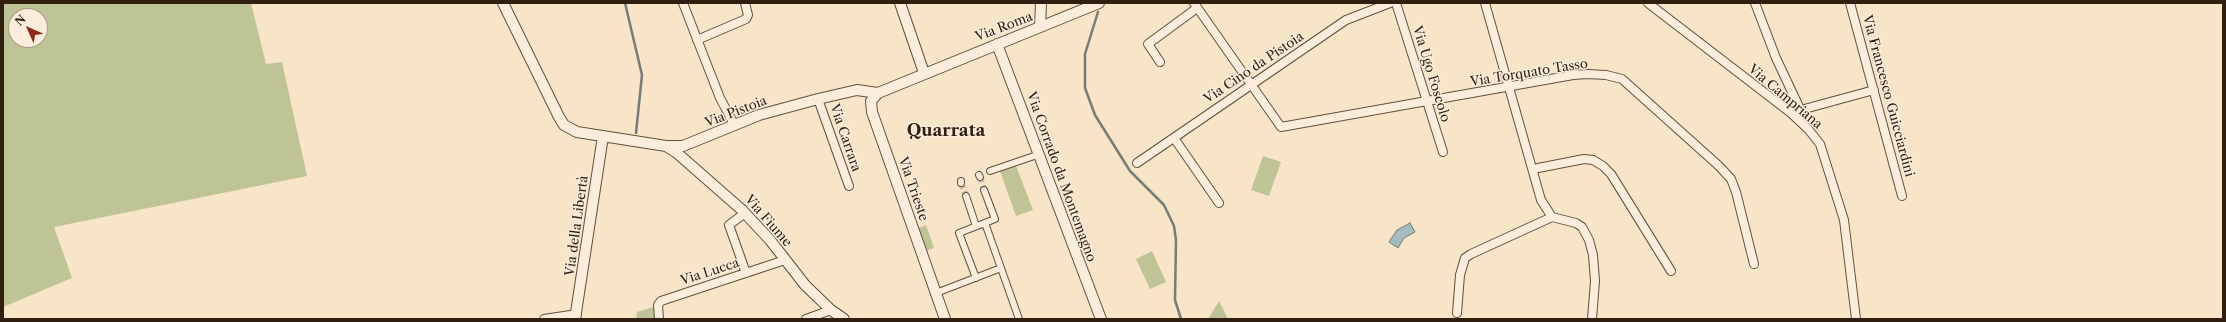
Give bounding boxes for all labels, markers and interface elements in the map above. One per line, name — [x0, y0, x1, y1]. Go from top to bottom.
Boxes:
north arrow — [8, 8, 48, 48]
street label: Via Roma — [973, 9, 1035, 45]
text: N — [12, 12, 29, 29]
street label: Via Francesco Guicciardini — [1859, 13, 1917, 179]
street label: Via Ugo Foscolo — [1409, 24, 1453, 124]
street label: Via Cino da Pistoia — [1201, 29, 1307, 107]
street label: Via Torquato Tasso — [1469, 56, 1589, 90]
street label: Via Campriana — [1745, 61, 1825, 133]
street label: Via Corrado da Montemagno — [1023, 90, 1099, 264]
street label: Via Pistoia — [703, 93, 769, 131]
street label: Via Carrara — [826, 102, 864, 174]
district label: Quarrata — [907, 121, 985, 141]
street label: Via Trieste — [895, 155, 931, 223]
street label: Via della Libertà — [562, 175, 592, 277]
street label: Via Fiume — [741, 192, 795, 250]
street label: Via Lucca — [679, 255, 741, 289]

